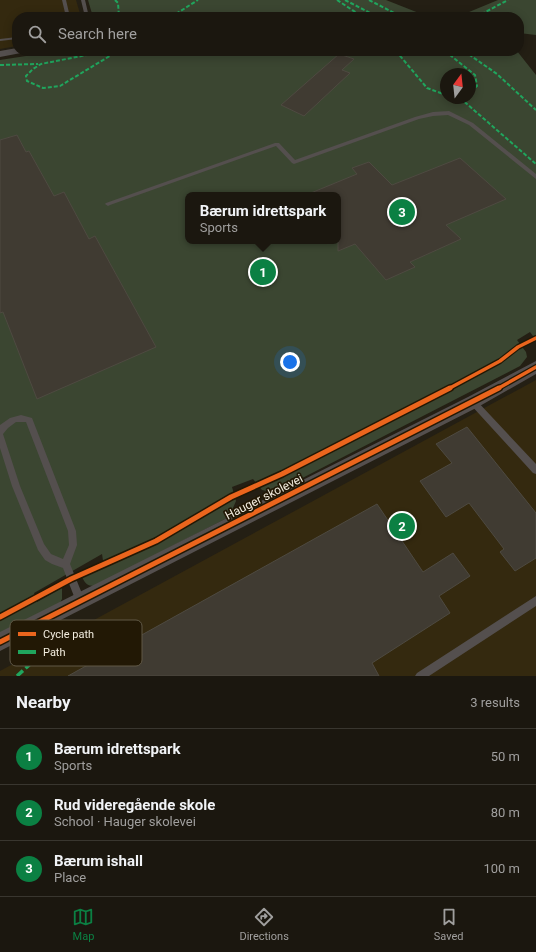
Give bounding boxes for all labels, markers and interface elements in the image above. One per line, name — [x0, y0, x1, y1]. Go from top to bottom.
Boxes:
search box — [12, 12, 524, 56]
icon: search — [26, 23, 48, 45]
text: Search here — [58, 25, 137, 43]
north arrow — [440, 68, 476, 104]
popup — [185, 192, 341, 244]
pin: 3 — [389, 197, 415, 227]
text: Bærum idrettspark — [200, 202, 326, 220]
text: Sports — [200, 220, 238, 235]
pin: 1 — [250, 257, 276, 287]
your location — [280, 352, 300, 372]
street label: Hauger skolevei — [223, 471, 305, 523]
pin: 2 — [389, 511, 415, 541]
legend — [10, 620, 142, 666]
text: Cycle path — [43, 628, 94, 641]
text: Path — [43, 646, 66, 659]
text: Nearby — [16, 692, 71, 712]
text: 3 results — [470, 695, 520, 710]
text: Bærum idrettspark — [54, 740, 181, 758]
text: 1 — [25, 749, 33, 764]
text: 50 m — [491, 749, 520, 764]
text: Sports — [54, 758, 92, 773]
text: Rud videregående skole — [54, 796, 215, 814]
text: 2 — [25, 805, 33, 820]
text: 80 m — [491, 805, 520, 820]
text: School · Hauger skolevei — [54, 814, 196, 829]
text: Bærum ishall — [54, 852, 143, 870]
text: 3 — [25, 861, 33, 876]
text: 100 m — [483, 861, 520, 876]
text: Place — [54, 870, 86, 885]
tab: Map — [72, 906, 94, 943]
tab: Directions — [239, 906, 289, 943]
tab: Saved — [434, 906, 464, 943]

